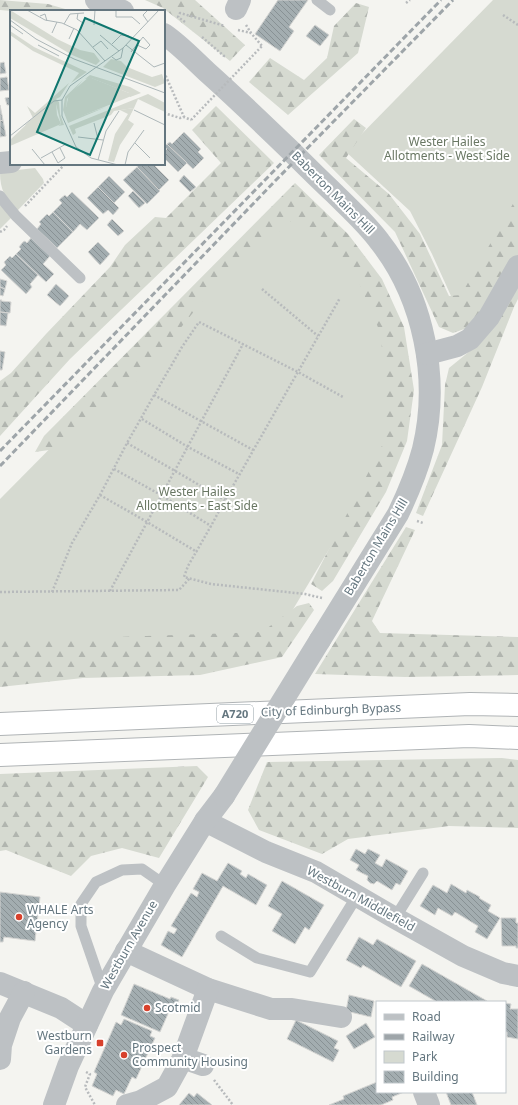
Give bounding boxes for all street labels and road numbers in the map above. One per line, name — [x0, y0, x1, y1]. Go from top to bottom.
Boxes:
street label: Baberton Mains Hill — [288, 147, 379, 238]
street label: Baberton Mains Hill — [340, 495, 411, 599]
street label: City of Edinburgh Bypass — [261, 699, 402, 720]
road number: A720 — [217, 705, 253, 723]
street label: Westburn Middlefield — [304, 862, 418, 935]
street label: Westburn Avenue — [96, 897, 161, 992]

